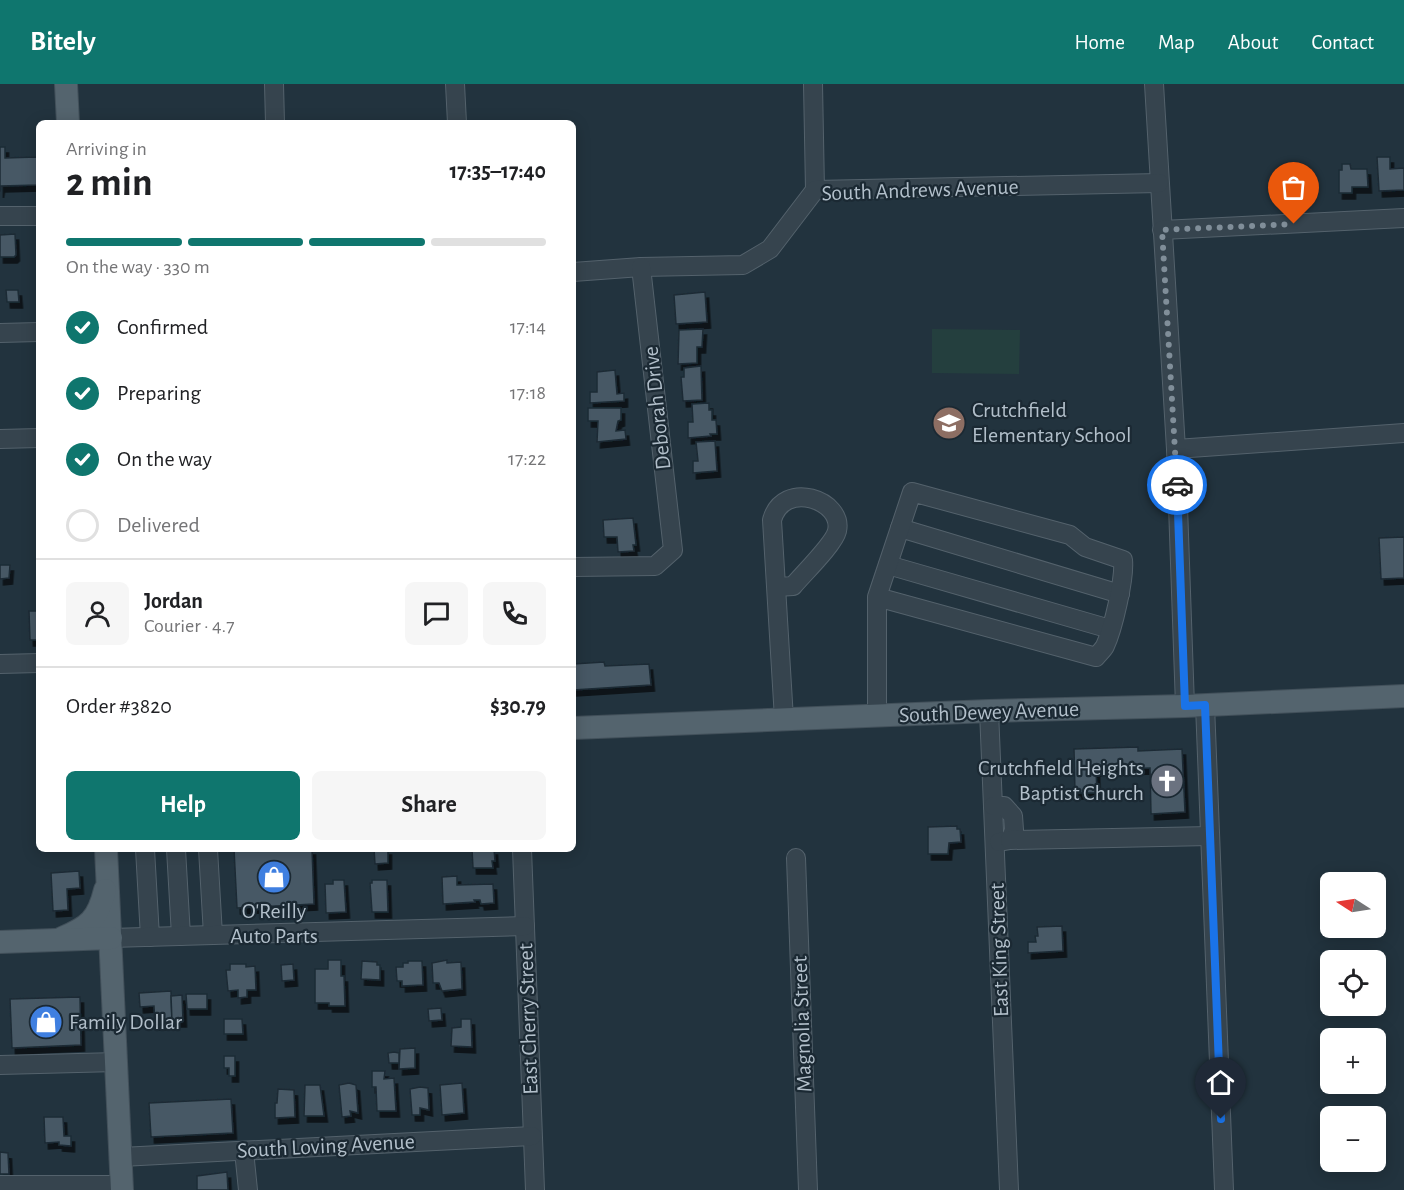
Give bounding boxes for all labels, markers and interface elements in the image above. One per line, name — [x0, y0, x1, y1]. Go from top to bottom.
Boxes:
text: Bitely — [30, 28, 96, 56]
text: Home — [1074, 32, 1125, 53]
text: Map — [1158, 32, 1195, 53]
text: About — [1228, 32, 1278, 53]
text: Contact — [1311, 32, 1374, 53]
text: Arriving in — [66, 139, 147, 159]
text: 17:35–17:40 — [449, 160, 546, 182]
pin — [1268, 162, 1319, 224]
text: 2 min — [66, 164, 153, 203]
icon: bag — [1277, 171, 1310, 204]
street label: South Andrews Avenue — [821, 176, 1019, 204]
text: On the way · 330 m — [66, 257, 210, 277]
icon: check — [66, 311, 99, 344]
text: Confirmed — [117, 316, 208, 338]
text: 17:14 — [510, 317, 546, 337]
street label: Deborah Drive — [640, 345, 674, 471]
icon: check — [66, 377, 99, 410]
text: Preparing — [117, 382, 201, 404]
text: 17:18 — [510, 383, 546, 403]
place label: Crutchfield Elementary School — [972, 399, 1132, 446]
school or university icon: Crutchfield Elementary School — [931, 405, 967, 441]
icon: check — [66, 443, 99, 476]
text: On the way — [117, 448, 212, 470]
text: 17:22 — [508, 449, 546, 469]
courier — [1147, 455, 1207, 515]
icon: car — [1161, 469, 1194, 502]
text: Delivered — [117, 514, 200, 536]
button: person — [66, 582, 129, 645]
button: chat — [405, 582, 468, 645]
button: phone — [483, 582, 546, 645]
text: Jordan — [144, 590, 203, 612]
text: Courier · 4.7 — [144, 616, 235, 636]
text: Order #3820 — [66, 695, 172, 717]
text: $30.79 — [490, 695, 546, 717]
street label: South Dewey Avenue — [899, 698, 1079, 726]
place label: Crutchfield Heights Baptist Church — [978, 757, 1144, 804]
church icon: Crutchfield Heights Baptist Church — [1149, 763, 1185, 799]
button: Help — [66, 771, 300, 840]
button: Share — [312, 771, 546, 840]
shop icon: O'Reilly Auto Parts — [256, 859, 292, 895]
north arrow — [1320, 872, 1386, 938]
map controls — [1320, 872, 1386, 1172]
street label: East King Street — [986, 883, 1012, 1017]
place label: O'Reilly Auto Parts — [230, 900, 318, 947]
street label: East Cherry Street — [514, 943, 542, 1095]
button: locate — [1320, 950, 1386, 1016]
street label: Magnolia Street — [789, 955, 815, 1093]
shop icon: Family Dollar — [28, 1004, 64, 1040]
place label: Family Dollar — [69, 1011, 182, 1033]
button: + — [1320, 1028, 1386, 1094]
pin — [1195, 1057, 1246, 1119]
icon: home — [1204, 1066, 1237, 1099]
button: − — [1320, 1106, 1386, 1172]
street label: South Loving Avenue — [237, 1130, 415, 1162]

